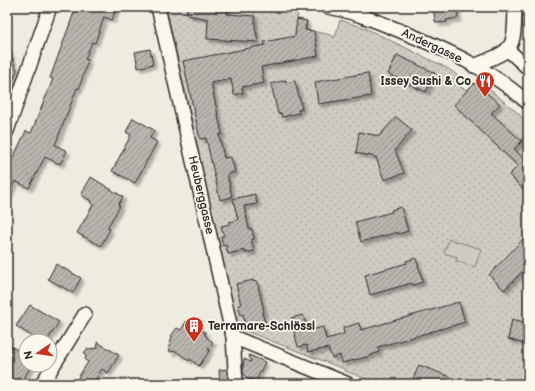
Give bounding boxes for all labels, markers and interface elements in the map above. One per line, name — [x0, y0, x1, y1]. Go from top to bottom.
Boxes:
street label: Andergasse — [399, 25, 465, 67]
restaurant icon: Issey Sushi & Co — [474, 70, 496, 98]
place label: Issey Sushi & Co — [381, 74, 471, 89]
street label: Heuberggasse — [185, 154, 217, 236]
building icon: Terramare-Schlössl — [183, 315, 205, 343]
place label: Terramare-Schlössl — [208, 319, 315, 334]
north arrow — [18, 333, 58, 373]
text: N — [21, 350, 36, 361]

